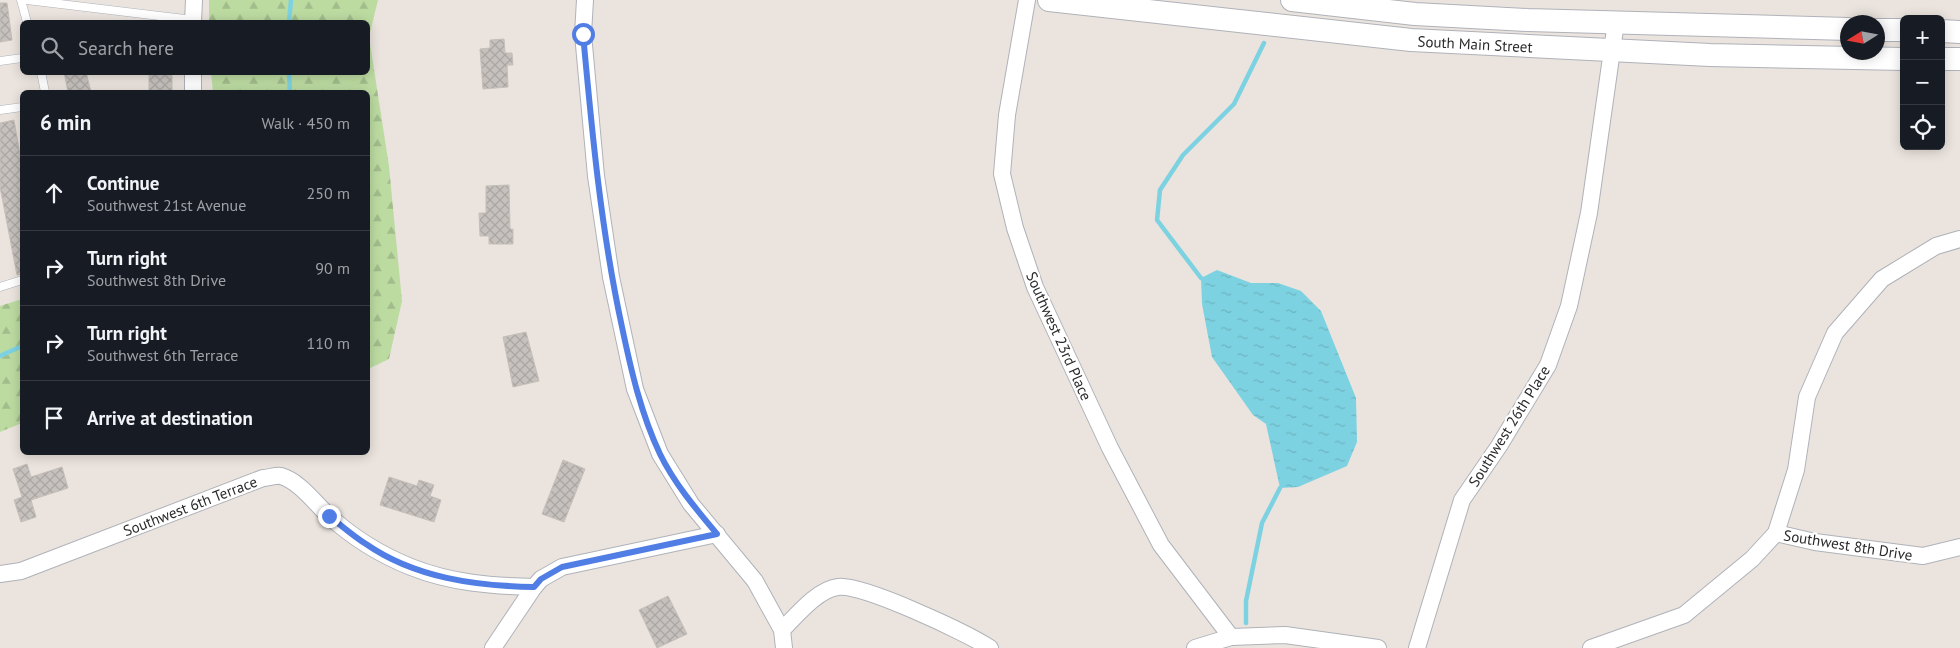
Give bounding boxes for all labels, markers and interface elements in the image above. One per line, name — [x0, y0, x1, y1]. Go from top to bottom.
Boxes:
north arrow — [1840, 15, 1885, 60]
map controls — [1900, 15, 1945, 150]
button: + — [1900, 15, 1945, 60]
search box — [20, 20, 370, 75]
route start — [572, 23, 595, 46]
street label: South Main Street — [1417, 31, 1533, 57]
icon: search — [38, 34, 66, 62]
text: Search here — [78, 36, 174, 60]
button: − — [1900, 60, 1945, 105]
button: locate — [1900, 105, 1945, 150]
text: 6 min — [40, 109, 91, 136]
text: Walk · 450 m — [261, 113, 350, 133]
text: Continue — [87, 171, 159, 195]
icon: ahead — [40, 179, 68, 207]
text: 250 m — [307, 183, 350, 203]
text: Southwest 21st Avenue — [87, 195, 246, 215]
text: Turn right — [87, 246, 167, 270]
icon: right — [40, 254, 68, 282]
text: 90 m — [315, 258, 350, 278]
street label: Southwest 23rd Place — [1022, 269, 1096, 403]
text: Southwest 8th Drive — [87, 270, 226, 290]
text: Turn right — [87, 321, 167, 345]
icon: right — [40, 329, 68, 357]
text: 110 m — [307, 333, 350, 353]
text: Southwest 6th Terrace — [87, 345, 238, 365]
street label: Southwest 26th Place — [1464, 362, 1554, 490]
icon: arrive — [40, 404, 68, 432]
text: Arrive at destination — [87, 406, 253, 430]
street label: Southwest 6th Terrace — [120, 472, 260, 540]
route end — [318, 505, 341, 528]
street label: Southwest 8th Drive — [1782, 525, 1914, 565]

